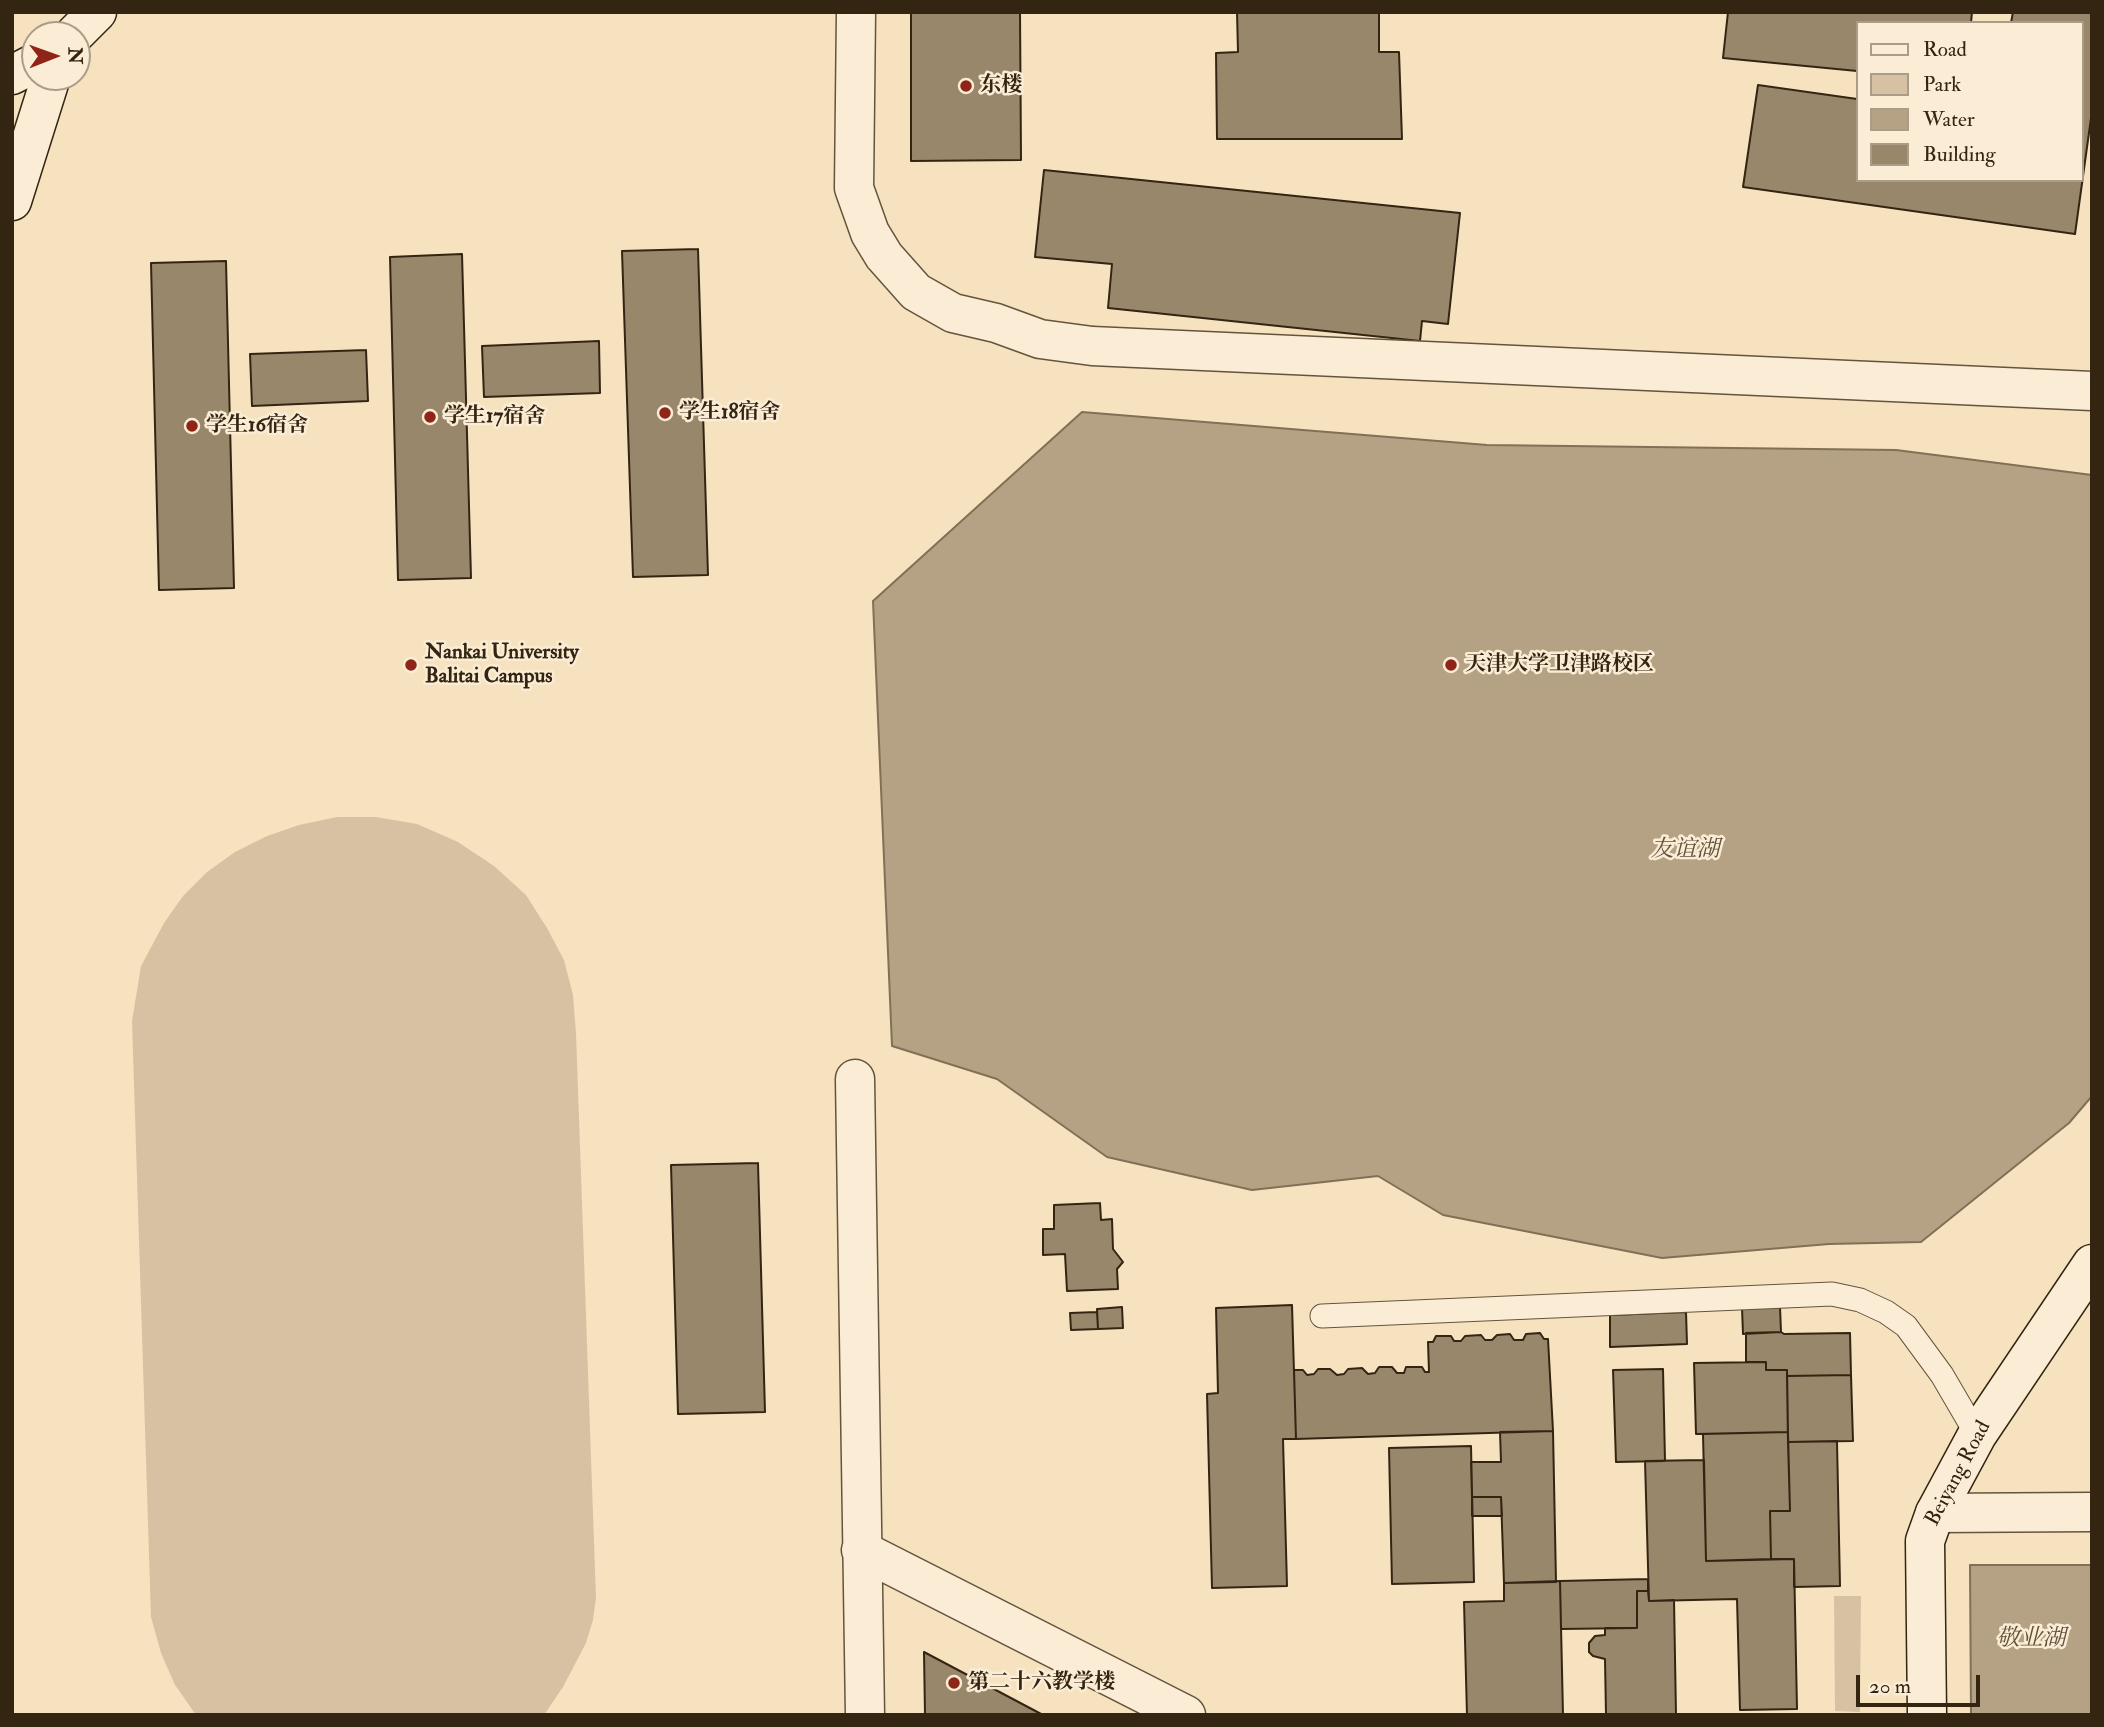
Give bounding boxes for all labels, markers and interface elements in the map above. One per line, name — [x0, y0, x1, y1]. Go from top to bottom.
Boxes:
north arrow — [21, 21, 91, 91]
legend — [1856, 21, 2083, 182]
text: Road — [1923, 36, 1967, 63]
text: N — [63, 47, 87, 64]
text: Park — [1923, 71, 1961, 98]
place label: 东楼 — [980, 73, 1022, 99]
marker: 东楼 — [958, 78, 974, 94]
text: Water — [1923, 106, 1975, 133]
text: Building — [1923, 141, 1996, 168]
place label: 学生18宿舍 — [679, 400, 780, 426]
place label: 学生17宿舍 — [444, 404, 545, 430]
marker: 学生18宿舍 — [657, 405, 673, 421]
marker: 学生17宿舍 — [422, 409, 438, 425]
place label: 学生16宿舍 — [206, 413, 308, 439]
marker: 学生16宿舍 — [184, 418, 200, 434]
place label: Nankai University Balitai Campus — [425, 640, 579, 690]
place label: 天津大学卫津路校区 — [1465, 652, 1654, 678]
marker: Nankai University Balitai Campus — [403, 657, 419, 673]
marker: 天津大学卫津路校区 — [1443, 657, 1459, 673]
water label: 友谊湖 — [1651, 837, 1719, 865]
street label: Beiyang Road — [1921, 1417, 1997, 1531]
water label: 敬业湖 — [1997, 1626, 2065, 1654]
scale bar — [1859, 1660, 1983, 1704]
place label: 第二十六教学楼 — [968, 1670, 1115, 1696]
text: 20 m — [1869, 1673, 1911, 1700]
marker: 第二十六教学楼 — [946, 1675, 962, 1691]

